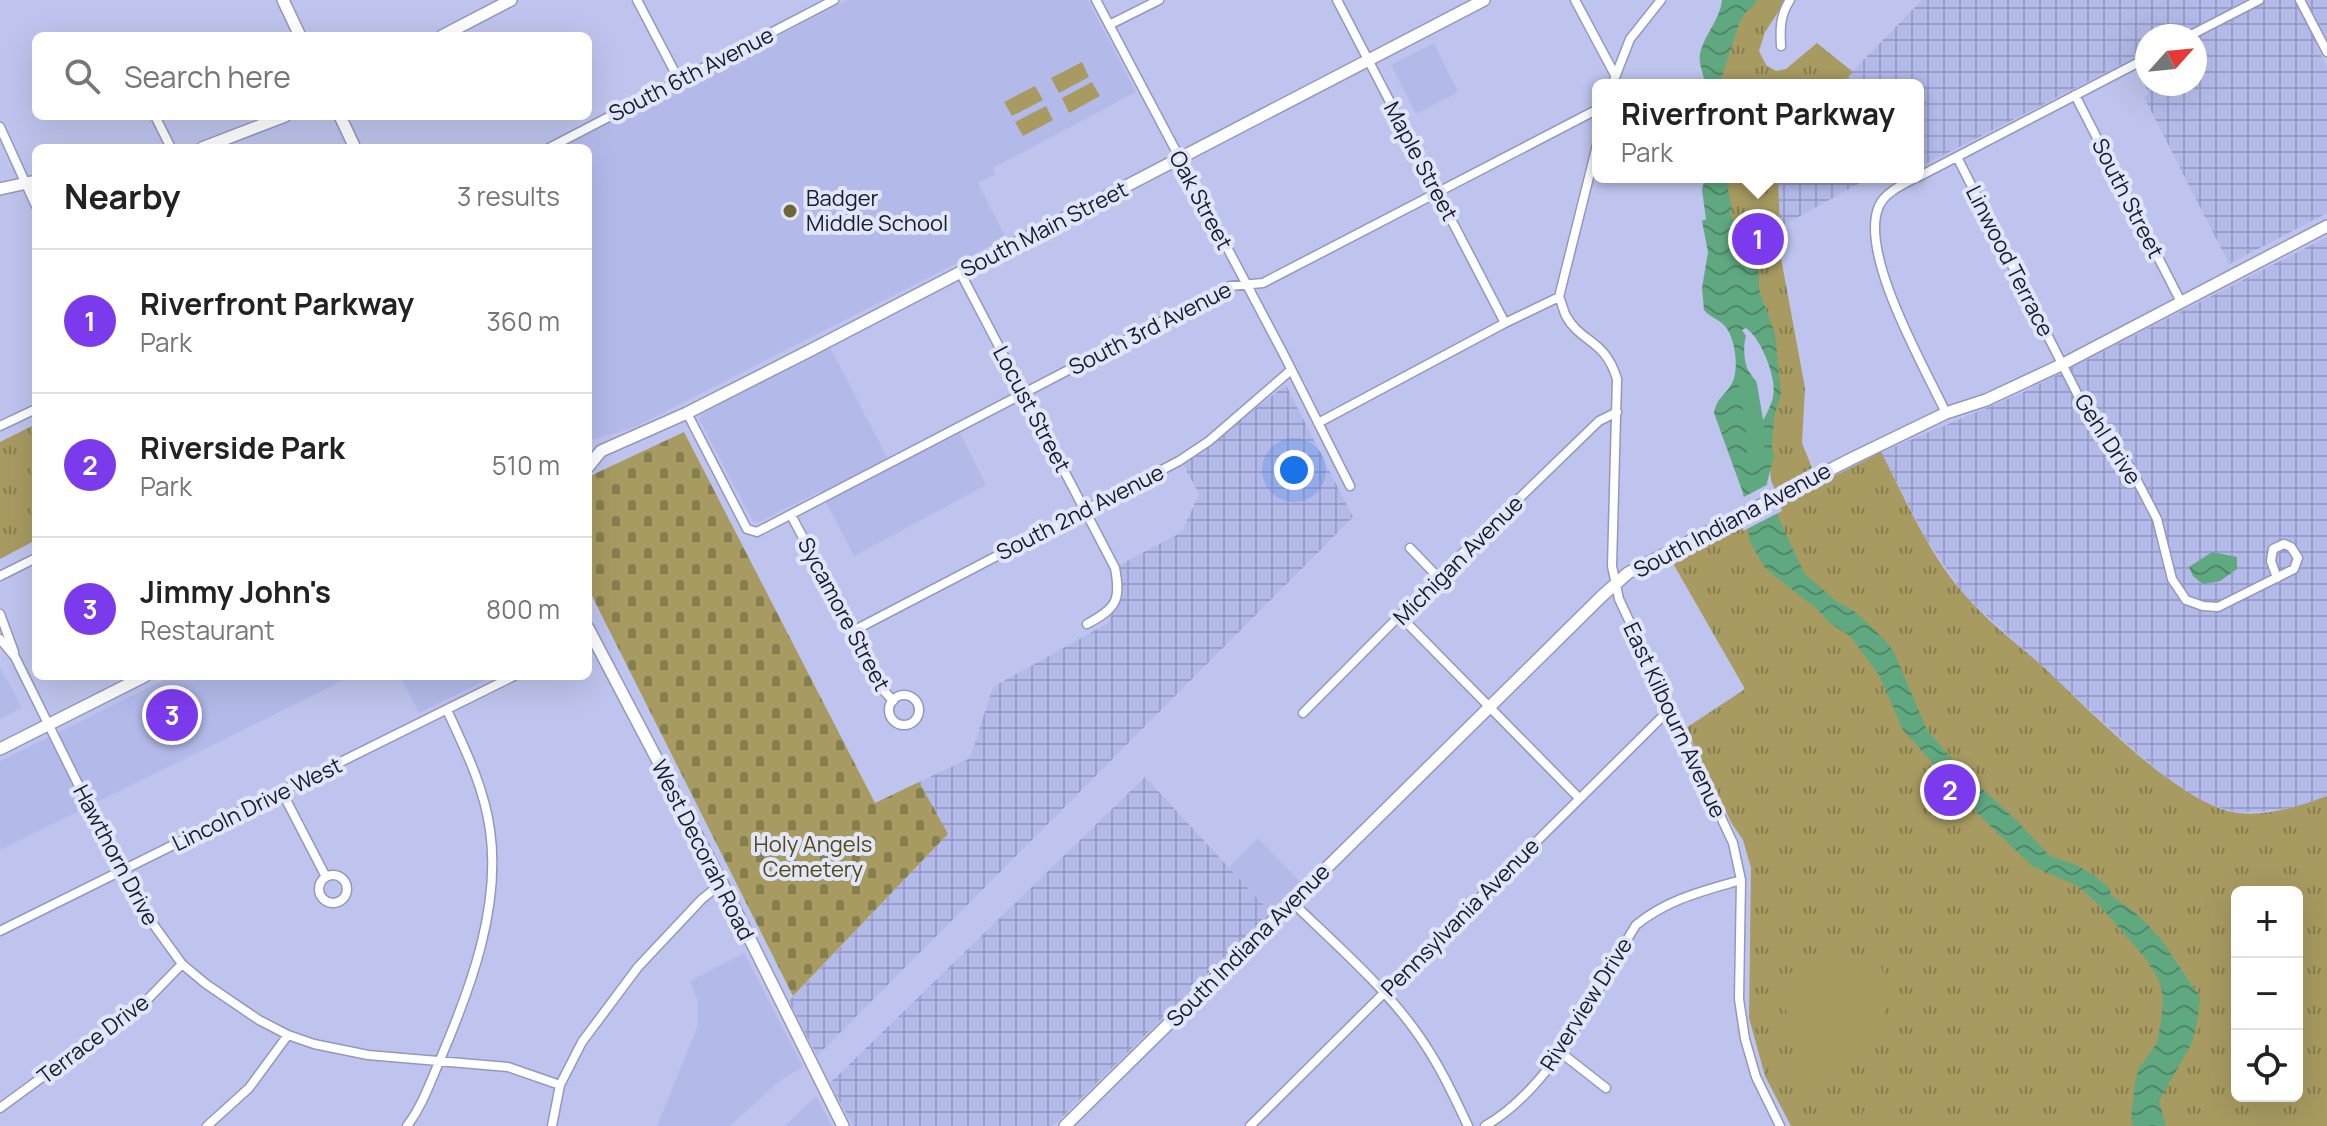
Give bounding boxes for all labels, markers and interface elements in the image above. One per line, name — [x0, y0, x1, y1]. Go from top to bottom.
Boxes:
street label: South 6th Avenue — [603, 19, 779, 128]
north arrow — [2135, 24, 2207, 96]
search box — [32, 32, 592, 120]
icon: search — [60, 54, 104, 98]
text: Search here — [124, 56, 291, 97]
popup — [1592, 79, 1924, 183]
text: Riverfront Parkway — [1621, 93, 1895, 134]
street label: Maple Street — [1377, 96, 1465, 226]
street label: South Street — [2085, 133, 2171, 263]
text: Park — [1621, 134, 1673, 170]
street label: Oak Street — [1162, 145, 1240, 255]
text: Nearby — [64, 173, 180, 219]
street label: South Main Street — [955, 174, 1133, 284]
text: 3 results — [457, 178, 560, 214]
street label: Linwood Terrace — [1959, 180, 2061, 342]
place label: Badger Middle School — [806, 183, 948, 238]
marker: Badger Middle School — [781, 202, 799, 220]
pin: 1 — [1732, 209, 1784, 269]
street label: South 3rd Avenue — [1064, 274, 1236, 382]
text: Riverfront Parkway — [140, 283, 414, 324]
text: 1 — [84, 303, 96, 339]
text: 360 m — [486, 303, 560, 339]
text: Park — [140, 324, 192, 360]
street label: Locust Street — [986, 341, 1078, 478]
street label: Gehl Drive — [2068, 388, 2149, 490]
text: Riverside Park — [140, 427, 345, 468]
text: 2 — [82, 447, 98, 483]
text: 510 m — [492, 447, 560, 483]
your location — [1274, 450, 1314, 490]
street label: South Indiana Avenue — [1628, 455, 1836, 585]
street label: South 2nd Avenue — [991, 457, 1169, 567]
text: Park — [140, 468, 192, 504]
street label: Michigan Avenue — [1387, 488, 1530, 631]
street label: Sycamore Street — [791, 532, 897, 696]
text: Jimmy John's — [140, 571, 331, 612]
text: 3 — [82, 591, 98, 627]
text: 800 m — [486, 591, 560, 627]
text: Restaurant — [140, 612, 275, 648]
street label: East Kilbourn Avenue — [1616, 617, 1734, 823]
pin: 3 — [146, 685, 198, 745]
street label: Lincoln Drive West — [167, 750, 347, 858]
street label: West Decorah Road — [645, 755, 761, 945]
pin: 2 — [1924, 760, 1976, 820]
street label: Hawthorn Drive — [66, 779, 166, 931]
park label: Holy Angels Cemetery — [754, 829, 872, 884]
street label: Pennsylvania Avenue — [1374, 831, 1546, 1003]
street label: South Indiana Avenue — [1160, 857, 1336, 1033]
map controls — [2231, 886, 2303, 1102]
button: + — [2231, 886, 2303, 958]
street label: Riverview Drive — [1533, 931, 1639, 1076]
button: − — [2231, 958, 2303, 1030]
street label: Terrace Drive — [31, 987, 155, 1091]
button: locate — [2231, 1030, 2303, 1102]

